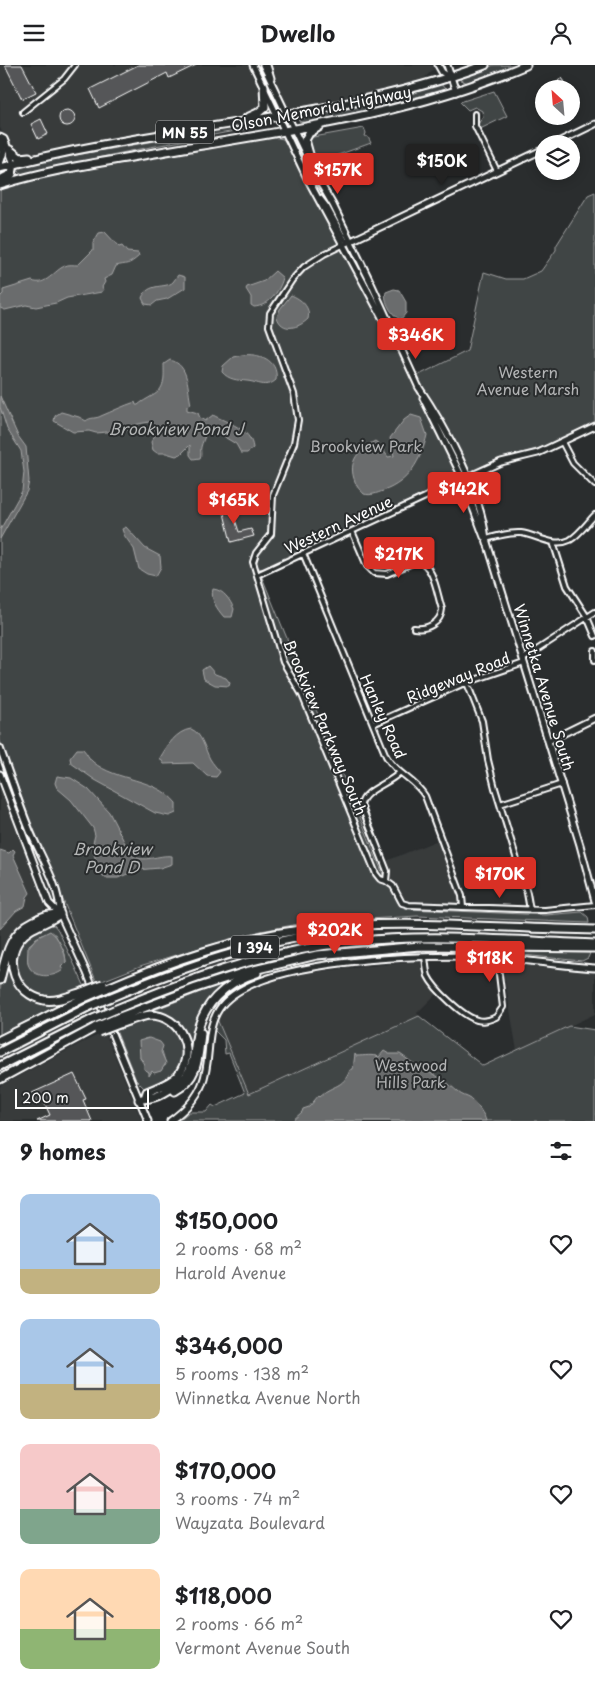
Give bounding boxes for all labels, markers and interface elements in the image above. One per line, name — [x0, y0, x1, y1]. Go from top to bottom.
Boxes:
text: Dwello — [260, 16, 335, 49]
icon: menu — [20, 19, 48, 47]
icon: person — [547, 19, 575, 47]
street label: Olson Memorial Highway — [229, 79, 413, 137]
north arrow — [535, 80, 580, 125]
map controls — [535, 80, 580, 180]
road number: MN 55 — [156, 121, 214, 143]
button: layers — [535, 135, 580, 180]
pin: $150K — [407, 143, 477, 186]
text: $150K — [417, 148, 467, 172]
pin: $157K — [303, 153, 373, 195]
text: $157K — [314, 157, 362, 181]
pin: $346K — [381, 317, 451, 360]
text: $346K — [388, 322, 444, 346]
park label: Western Avenue Marsh — [477, 360, 579, 400]
water label: Brookview Pond J — [108, 416, 245, 440]
park label: Brookview Park — [310, 434, 422, 457]
pin: $142K — [429, 471, 499, 514]
text: $142K — [439, 476, 489, 500]
pin: $165K — [199, 483, 269, 525]
text: $165K — [209, 487, 259, 511]
street label: Western Avenue — [280, 489, 396, 559]
pin: $217K — [364, 537, 434, 579]
text: $217K — [375, 541, 423, 565]
street label: Winnetka Avenue South — [509, 601, 581, 773]
street label: Brookview Parkway South — [278, 635, 374, 819]
street label: Ridgeway Road — [403, 646, 513, 708]
street label: Hanley Road — [355, 670, 413, 762]
water label: Brookview Pond D — [72, 836, 154, 878]
pin: $170K — [465, 857, 535, 899]
text: $170K — [475, 861, 525, 885]
pin: $202K — [300, 913, 370, 955]
text: $202K — [308, 917, 362, 941]
road number: I 394 — [231, 935, 279, 959]
pin: $118K — [455, 941, 525, 983]
text: $118K — [467, 945, 513, 969]
park label: Westwood Hills Park — [375, 1053, 447, 1093]
scale bar — [15, 1086, 149, 1109]
text: 200 m — [22, 1087, 69, 1108]
text: 9 homes — [20, 1135, 106, 1167]
icon: filters — [547, 1137, 575, 1165]
text: $150,000 — [175, 1204, 278, 1236]
icon: home — [60, 1214, 120, 1274]
icon: heart — [547, 1230, 575, 1258]
text: 2 rooms · 68 m² — [175, 1236, 302, 1260]
text: Harold Avenue — [175, 1260, 286, 1284]
text: $346,000 — [175, 1329, 283, 1361]
icon: home — [60, 1339, 120, 1399]
icon: heart — [547, 1355, 575, 1383]
text: 5 rooms · 138 m² — [175, 1361, 309, 1385]
text: Winnetka Avenue North — [175, 1385, 361, 1409]
text: $170,000 — [175, 1454, 276, 1486]
icon: home — [60, 1464, 120, 1524]
icon: heart — [547, 1480, 575, 1508]
text: 3 rooms · 74 m² — [175, 1486, 300, 1510]
text: Wayzata Boulevard — [175, 1510, 325, 1534]
text: $118,000 — [175, 1579, 272, 1611]
icon: home — [60, 1589, 120, 1649]
icon: heart — [547, 1605, 575, 1633]
text: 2 rooms · 66 m² — [175, 1611, 303, 1635]
text: Vermont Avenue South — [175, 1635, 350, 1659]

